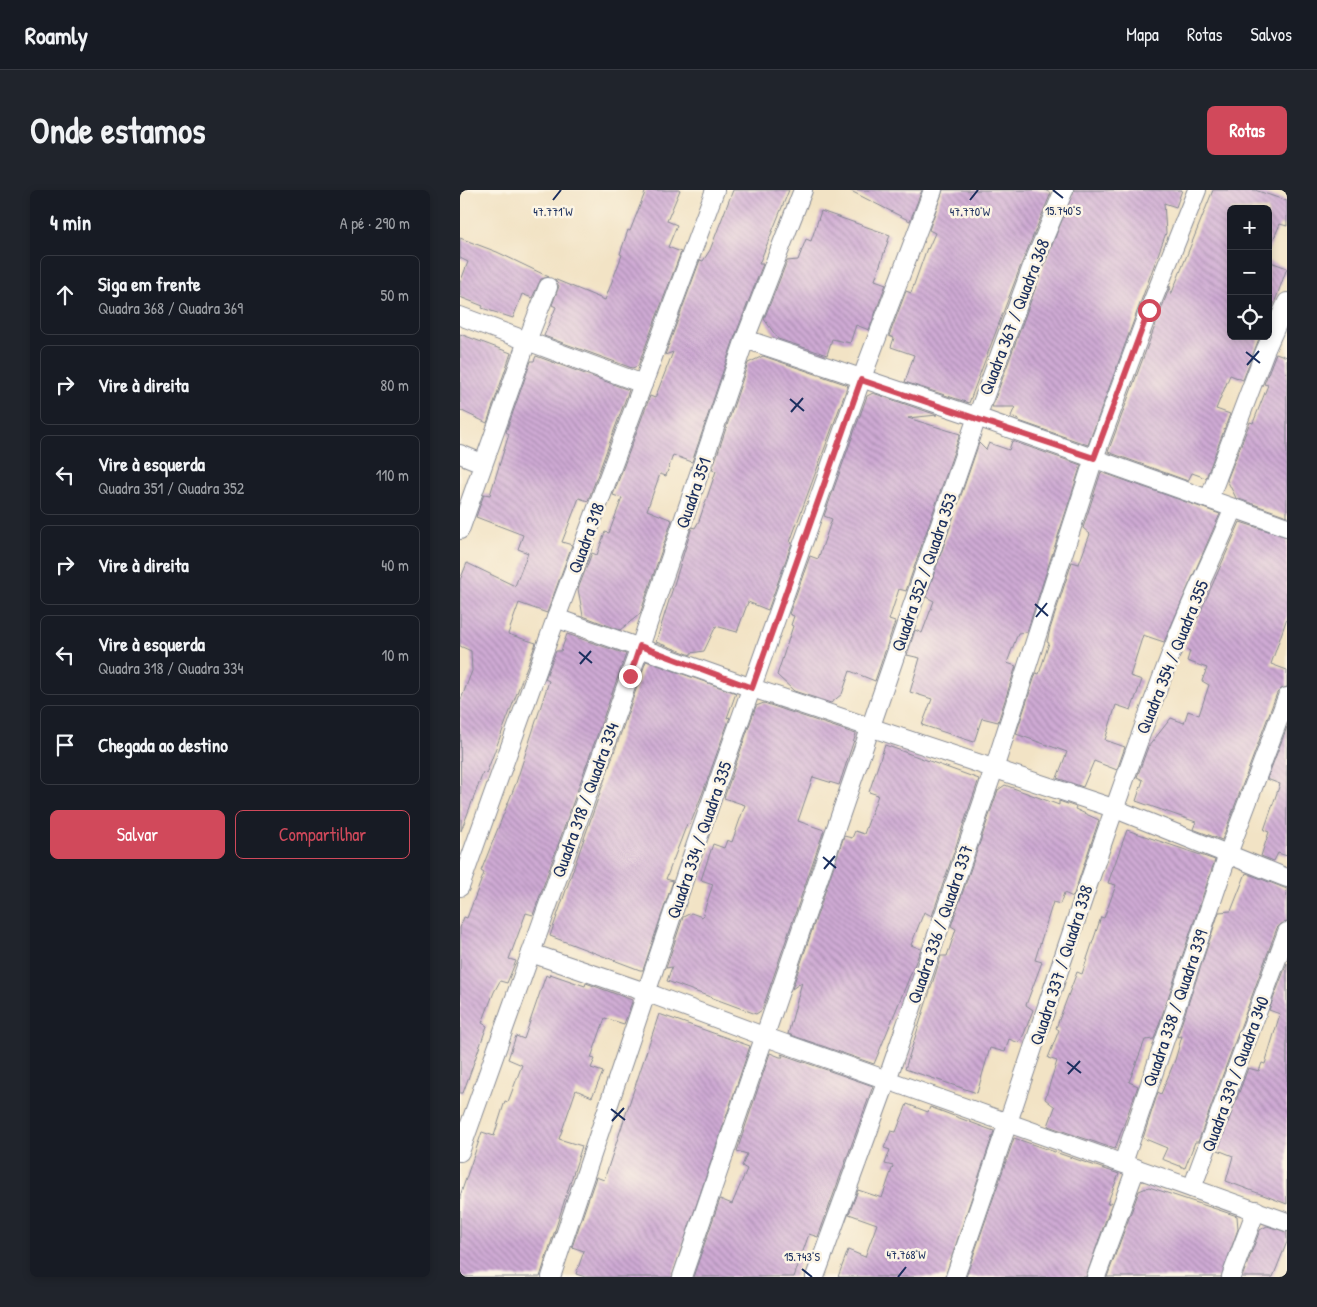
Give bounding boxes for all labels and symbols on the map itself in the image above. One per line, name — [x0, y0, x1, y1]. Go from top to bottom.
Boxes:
text: 15.740°S — [1045, 202, 1082, 219]
text: 47.771°W — [533, 203, 573, 220]
text: 47.770°W — [950, 203, 991, 220]
street label: Quadra 367 / Quadra 368 — [973, 235, 1055, 399]
route start — [1138, 299, 1161, 322]
street label: Quadra 351 — [669, 454, 717, 532]
street label: Quadra 352 / Quadra 353 — [885, 489, 963, 655]
street label: Quadra 318 — [562, 499, 610, 577]
street label: Quadra 354 / Quadra 355 — [1130, 576, 1214, 738]
route end — [619, 665, 642, 688]
street label: Quadra 318 / Quadra 334 — [545, 719, 625, 881]
street label: Quadra 334 / Quadra 335 — [660, 758, 738, 922]
street label: Quadra 336 / Quadra 337 — [901, 841, 979, 1007]
street label: Quadra 337 / Quadra 338 — [1023, 881, 1099, 1048]
street label: Quadra 338 / Quadra 339 — [1136, 926, 1214, 1090]
street label: Quadra 339 / Quadra 340 — [1195, 993, 1275, 1155]
text: 47.768°W — [886, 1246, 926, 1263]
text: 15.743°S — [784, 1248, 821, 1265]

